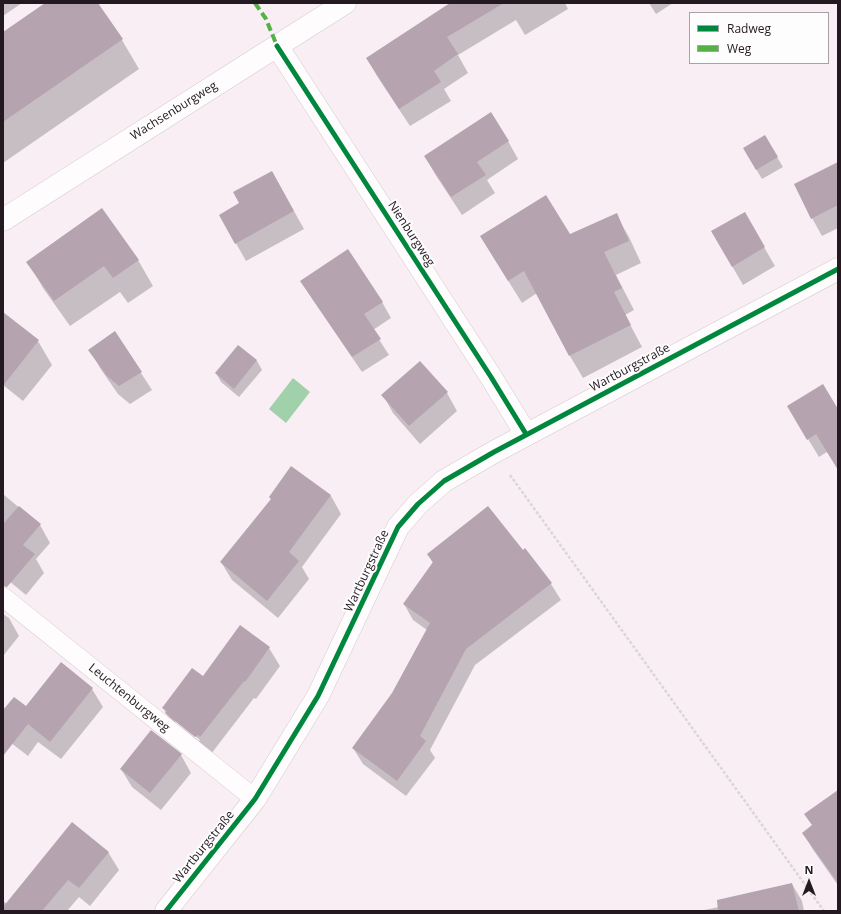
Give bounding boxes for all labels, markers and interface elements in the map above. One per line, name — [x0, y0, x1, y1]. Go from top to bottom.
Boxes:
legend — [689, 12, 829, 64]
text: Radweg — [727, 20, 771, 37]
text: Weg — [727, 40, 751, 57]
street label: Wachsenburgweg — [128, 79, 220, 143]
street label: Nienburgweg — [385, 199, 437, 269]
street label: Wartburgstraße — [587, 341, 673, 395]
street label: Wartburgstraße — [342, 528, 392, 614]
street label: Leuchtenburgweg — [85, 661, 173, 735]
street label: Wartburgstraße — [170, 808, 238, 886]
north arrow — [789, 862, 829, 902]
text: N — [805, 862, 813, 877]

